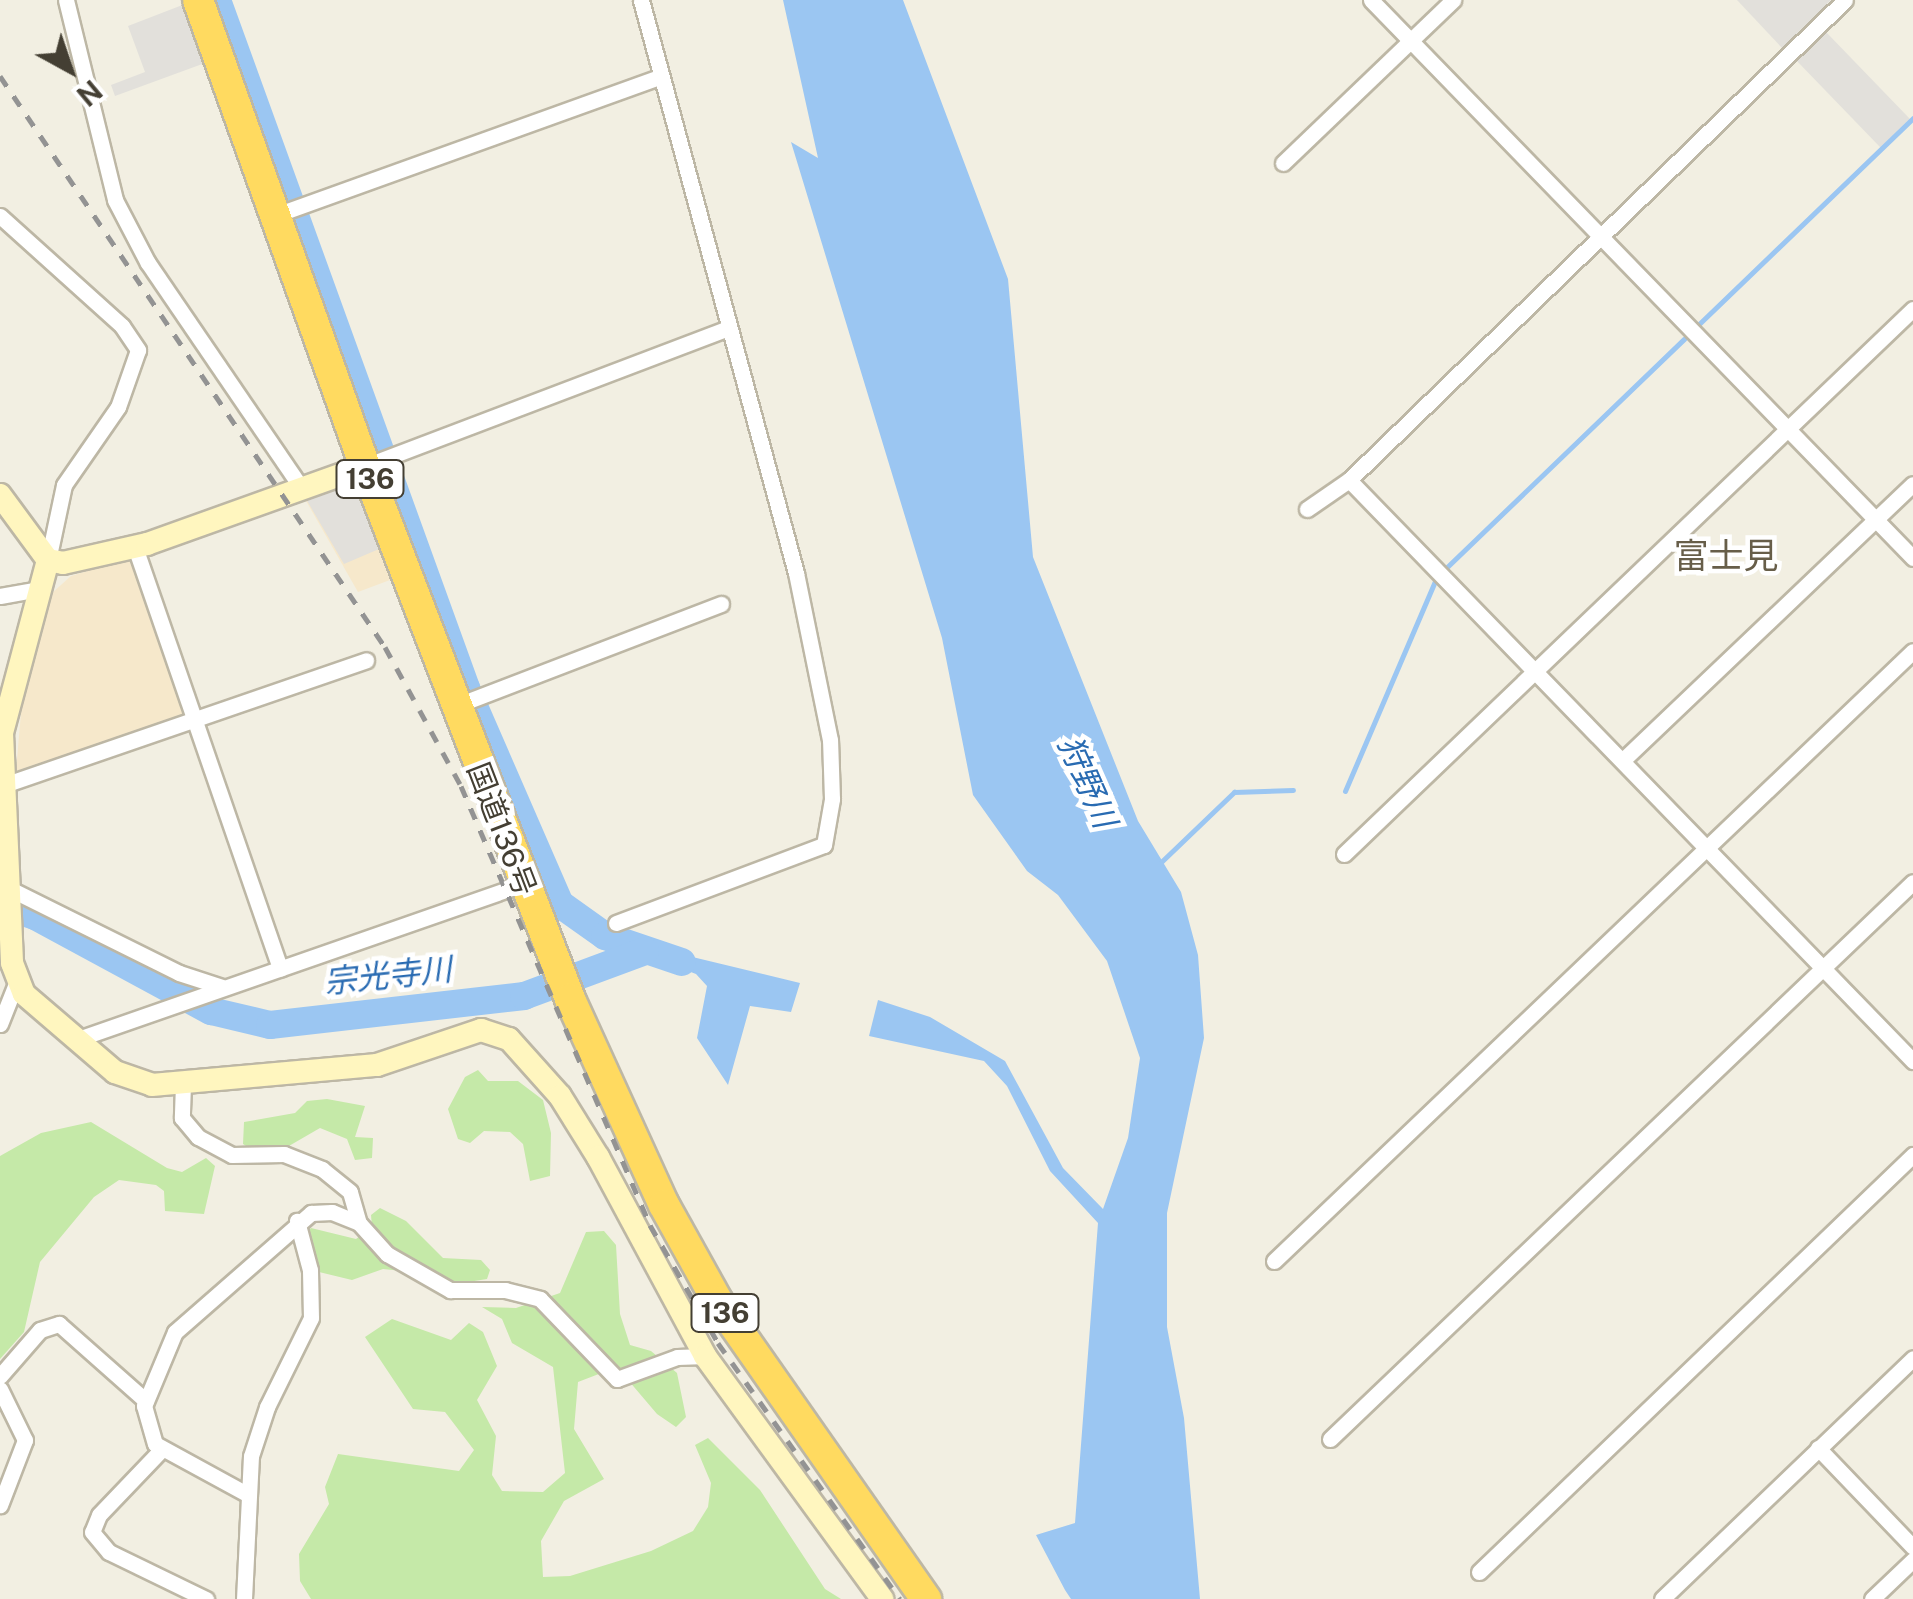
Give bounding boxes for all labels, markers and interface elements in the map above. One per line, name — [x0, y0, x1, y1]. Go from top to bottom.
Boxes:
north arrow — [20, 20, 120, 120]
text: N — [71, 74, 109, 113]
road number: 136 — [335, 456, 405, 502]
district label: 富士見 — [1674, 535, 1778, 577]
water label: 狩野川 — [1050, 730, 1124, 834]
street label: 国道136号 — [460, 757, 544, 901]
water label: 宗光寺川 — [322, 950, 454, 1002]
road number: 136 — [690, 1290, 760, 1336]

